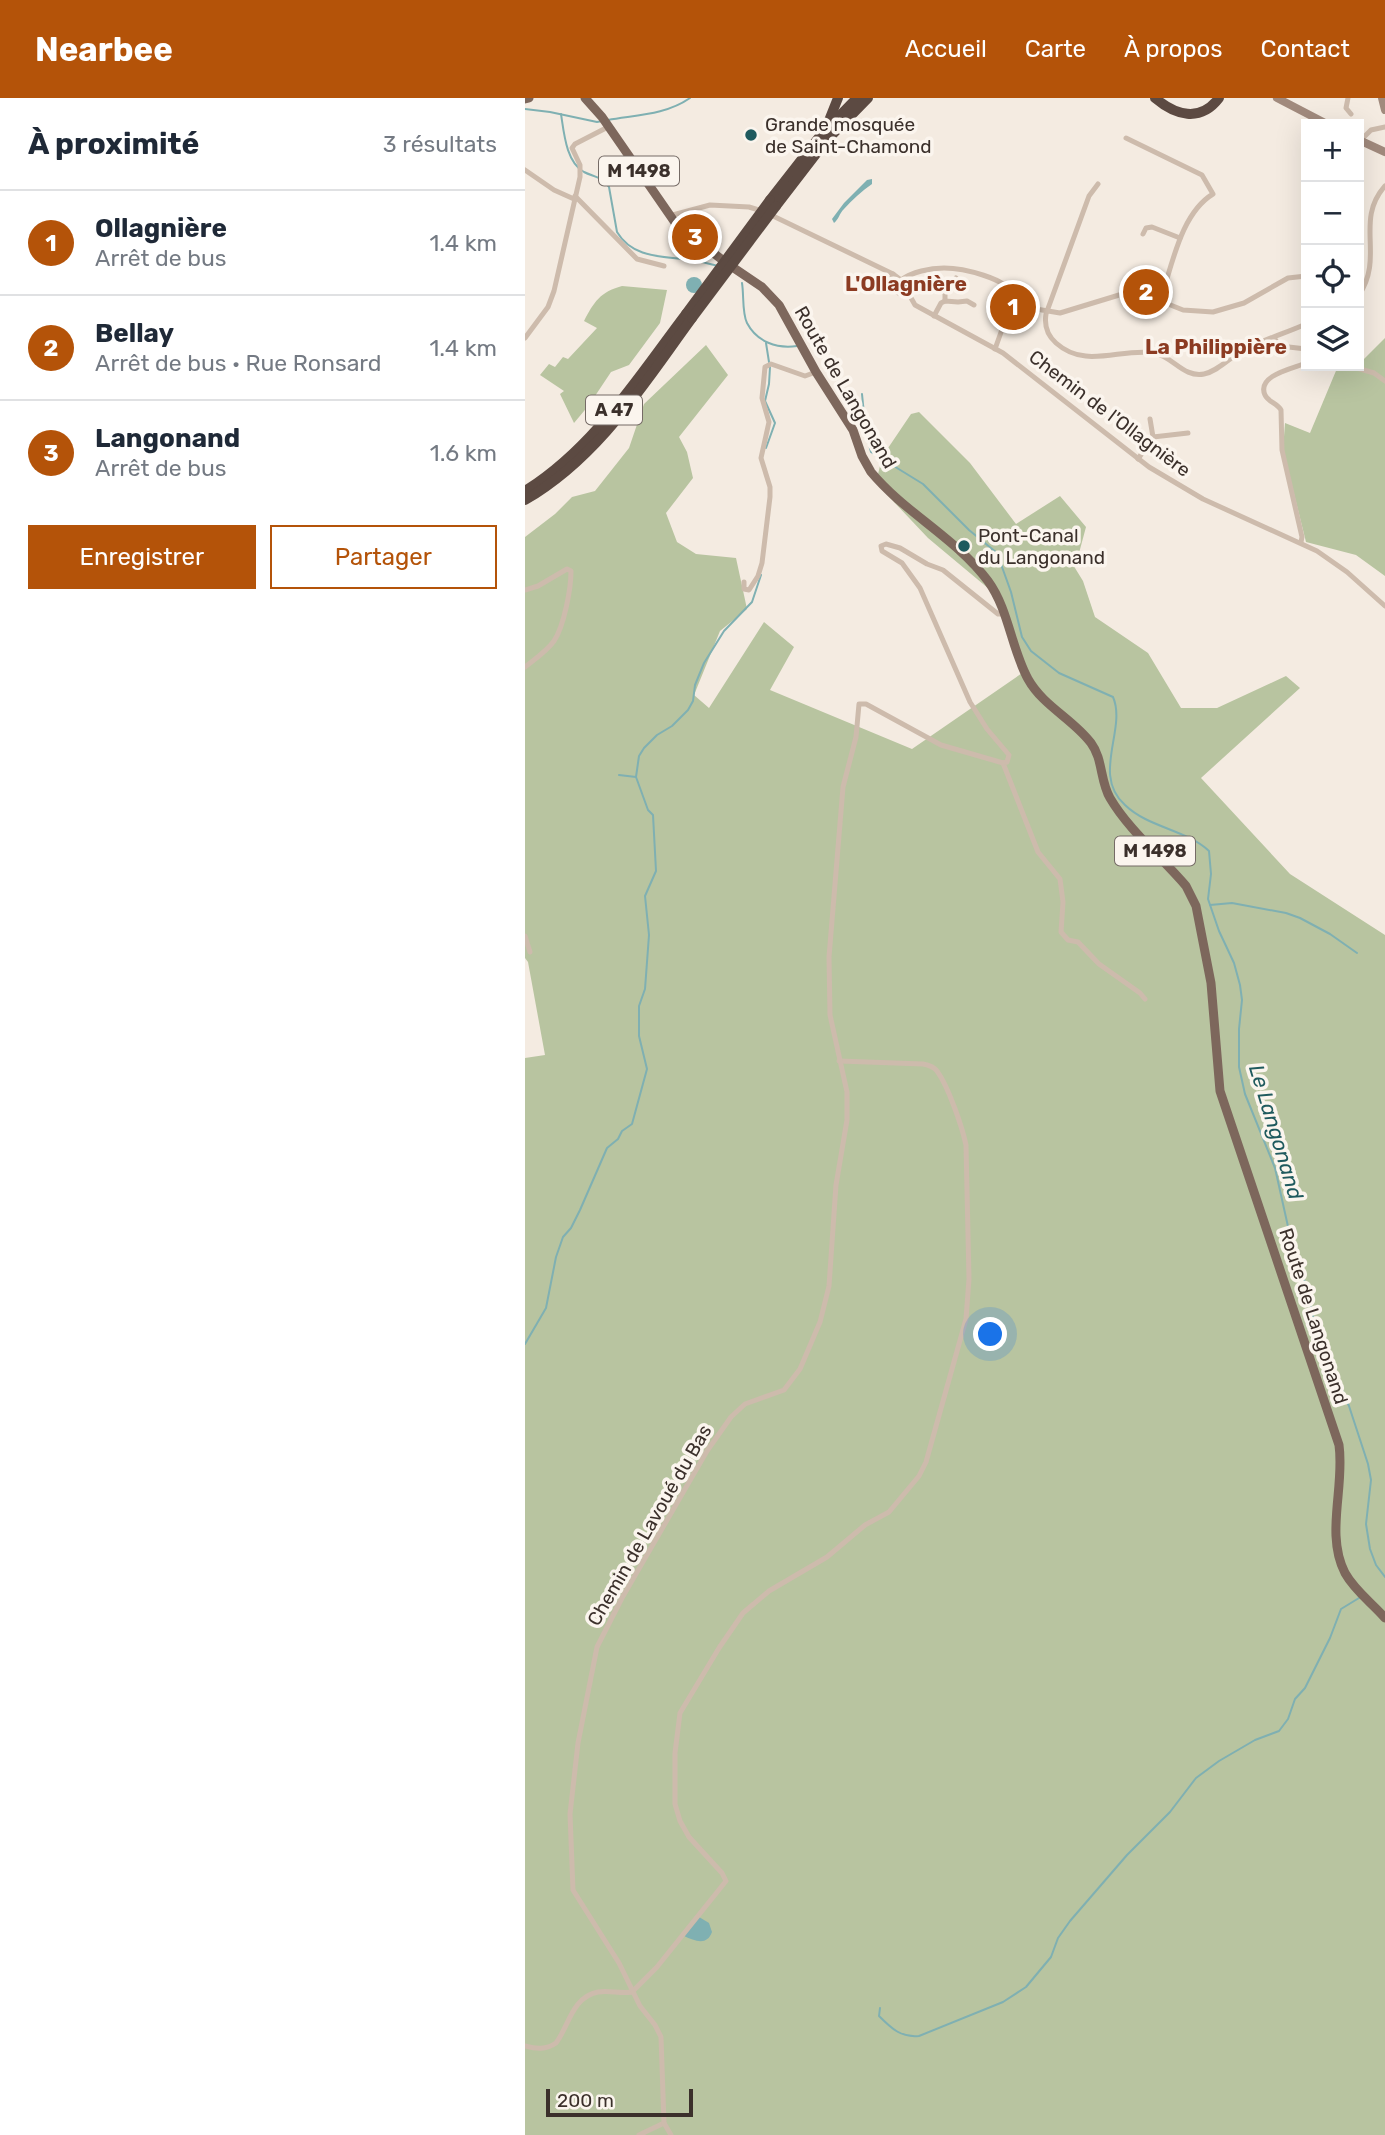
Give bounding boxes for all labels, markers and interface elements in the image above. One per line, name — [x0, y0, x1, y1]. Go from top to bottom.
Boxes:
text: Nearbee — [35, 30, 173, 69]
text: Accueil — [905, 35, 987, 63]
text: Carte — [1025, 35, 1086, 63]
text: À propos — [1124, 35, 1223, 63]
text: Contact — [1261, 35, 1350, 63]
place label: Grande mosquée de Saint-Chamond — [765, 113, 932, 158]
map controls — [1301, 119, 1364, 371]
button: + — [1301, 119, 1364, 182]
text: À proximité — [28, 126, 199, 162]
marker: Grande mosquée de Saint-Chamond — [743, 127, 759, 143]
text: 3 résultats — [383, 130, 497, 158]
road number: M 1498 — [599, 156, 679, 186]
button: − — [1301, 182, 1364, 245]
pin: 3 — [672, 211, 718, 263]
text: Ollagnière — [95, 213, 227, 244]
text: 1 — [45, 229, 57, 257]
text: 1.4 km — [429, 229, 497, 257]
text: Arrêt de bus — [95, 244, 227, 272]
button: locate — [1301, 245, 1364, 308]
pin: 2 — [1123, 266, 1169, 318]
district label: L'Ollagnière — [845, 271, 967, 296]
pin: 1 — [990, 281, 1036, 333]
street label: Route de Langonand — [790, 302, 901, 473]
button: layers — [1301, 308, 1364, 371]
text: Bellay — [95, 318, 174, 349]
text: 2 — [44, 334, 58, 362]
text: 1.4 km — [429, 334, 497, 362]
district label: La Philippière — [1145, 334, 1287, 359]
street label: Chemin de l'Ollagnière — [1024, 345, 1195, 482]
text: Arrêt de bus · Rue Ronsard — [95, 349, 382, 377]
road number: A 47 — [586, 396, 642, 424]
text: Langonand — [95, 423, 240, 454]
text: 3 — [43, 439, 59, 467]
text: 1.6 km — [430, 439, 497, 467]
text: Arrêt de bus — [95, 454, 227, 482]
place label: Pont-Canal du Langonand — [978, 524, 1105, 569]
button: Enregistrer — [28, 525, 256, 589]
button: Partager — [270, 525, 497, 589]
marker: Pont-Canal du Langonand — [956, 538, 972, 554]
road number: M 1498 — [1115, 836, 1195, 866]
water label: Le Langonand — [1244, 1061, 1309, 1203]
street label: Route de Langonand — [1274, 1225, 1353, 1407]
your location — [973, 1317, 1007, 1351]
street label: Chemin de Lavoué du Bas — [582, 1421, 716, 1630]
scale bar — [546, 2086, 693, 2118]
text: 200 m — [557, 2089, 614, 2112]

